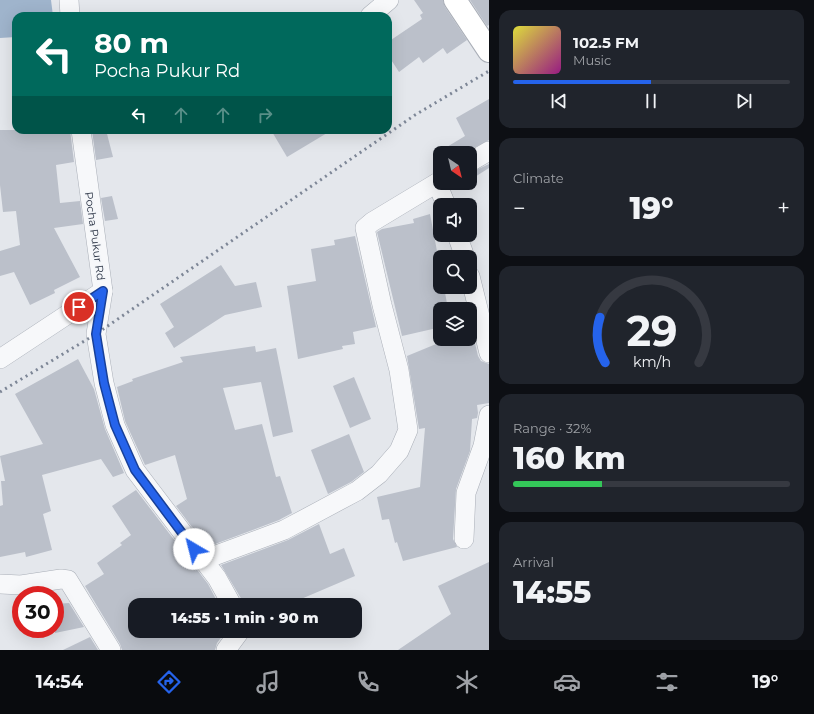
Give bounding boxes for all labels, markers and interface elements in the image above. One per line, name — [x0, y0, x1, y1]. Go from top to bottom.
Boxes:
text: 80 m — [94, 26, 169, 60]
icon: left — [28, 28, 80, 80]
text: 102.5 FM — [573, 33, 639, 52]
text: Music — [573, 52, 611, 68]
text: Pocha Pukur Rd — [94, 60, 240, 82]
icon: previous — [548, 90, 570, 112]
icon: pause — [640, 90, 662, 112]
icon: next — [733, 90, 755, 112]
icon: left — [128, 104, 150, 126]
icon: ahead — [170, 104, 192, 126]
icon: ahead — [212, 104, 234, 126]
icon: right — [254, 104, 276, 126]
north arrow — [433, 146, 477, 190]
map controls — [433, 146, 477, 346]
text: Climate — [513, 170, 564, 186]
text: 19° — [629, 190, 674, 227]
street label: Pocha Pukur Rd — [82, 191, 108, 281]
text: − — [513, 195, 526, 222]
text: + — [777, 195, 790, 222]
button: sound — [433, 198, 477, 242]
button: search — [433, 250, 477, 294]
pin — [62, 290, 96, 324]
icon: arrive — [68, 296, 90, 318]
button: layers — [433, 302, 477, 346]
text: 29 — [626, 306, 677, 356]
text: km/h — [632, 353, 671, 371]
text: Range · 32% — [513, 420, 591, 436]
text: 160 km — [513, 440, 626, 477]
position arrow — [173, 528, 215, 570]
text: Arrival — [513, 554, 554, 570]
text: 14:55 — [513, 574, 591, 611]
speed limit sign: 30 — [12, 586, 64, 638]
text: 14:55 · 1 min · 90 m — [171, 608, 319, 627]
icon: directions — [155, 668, 183, 696]
icon: music — [254, 668, 282, 696]
icon: phone — [354, 668, 382, 696]
icon: climate — [453, 668, 481, 696]
icon: car — [553, 668, 581, 696]
icon: filters — [653, 668, 681, 696]
text: 14:54 — [36, 671, 83, 693]
text: 19° — [752, 671, 778, 693]

